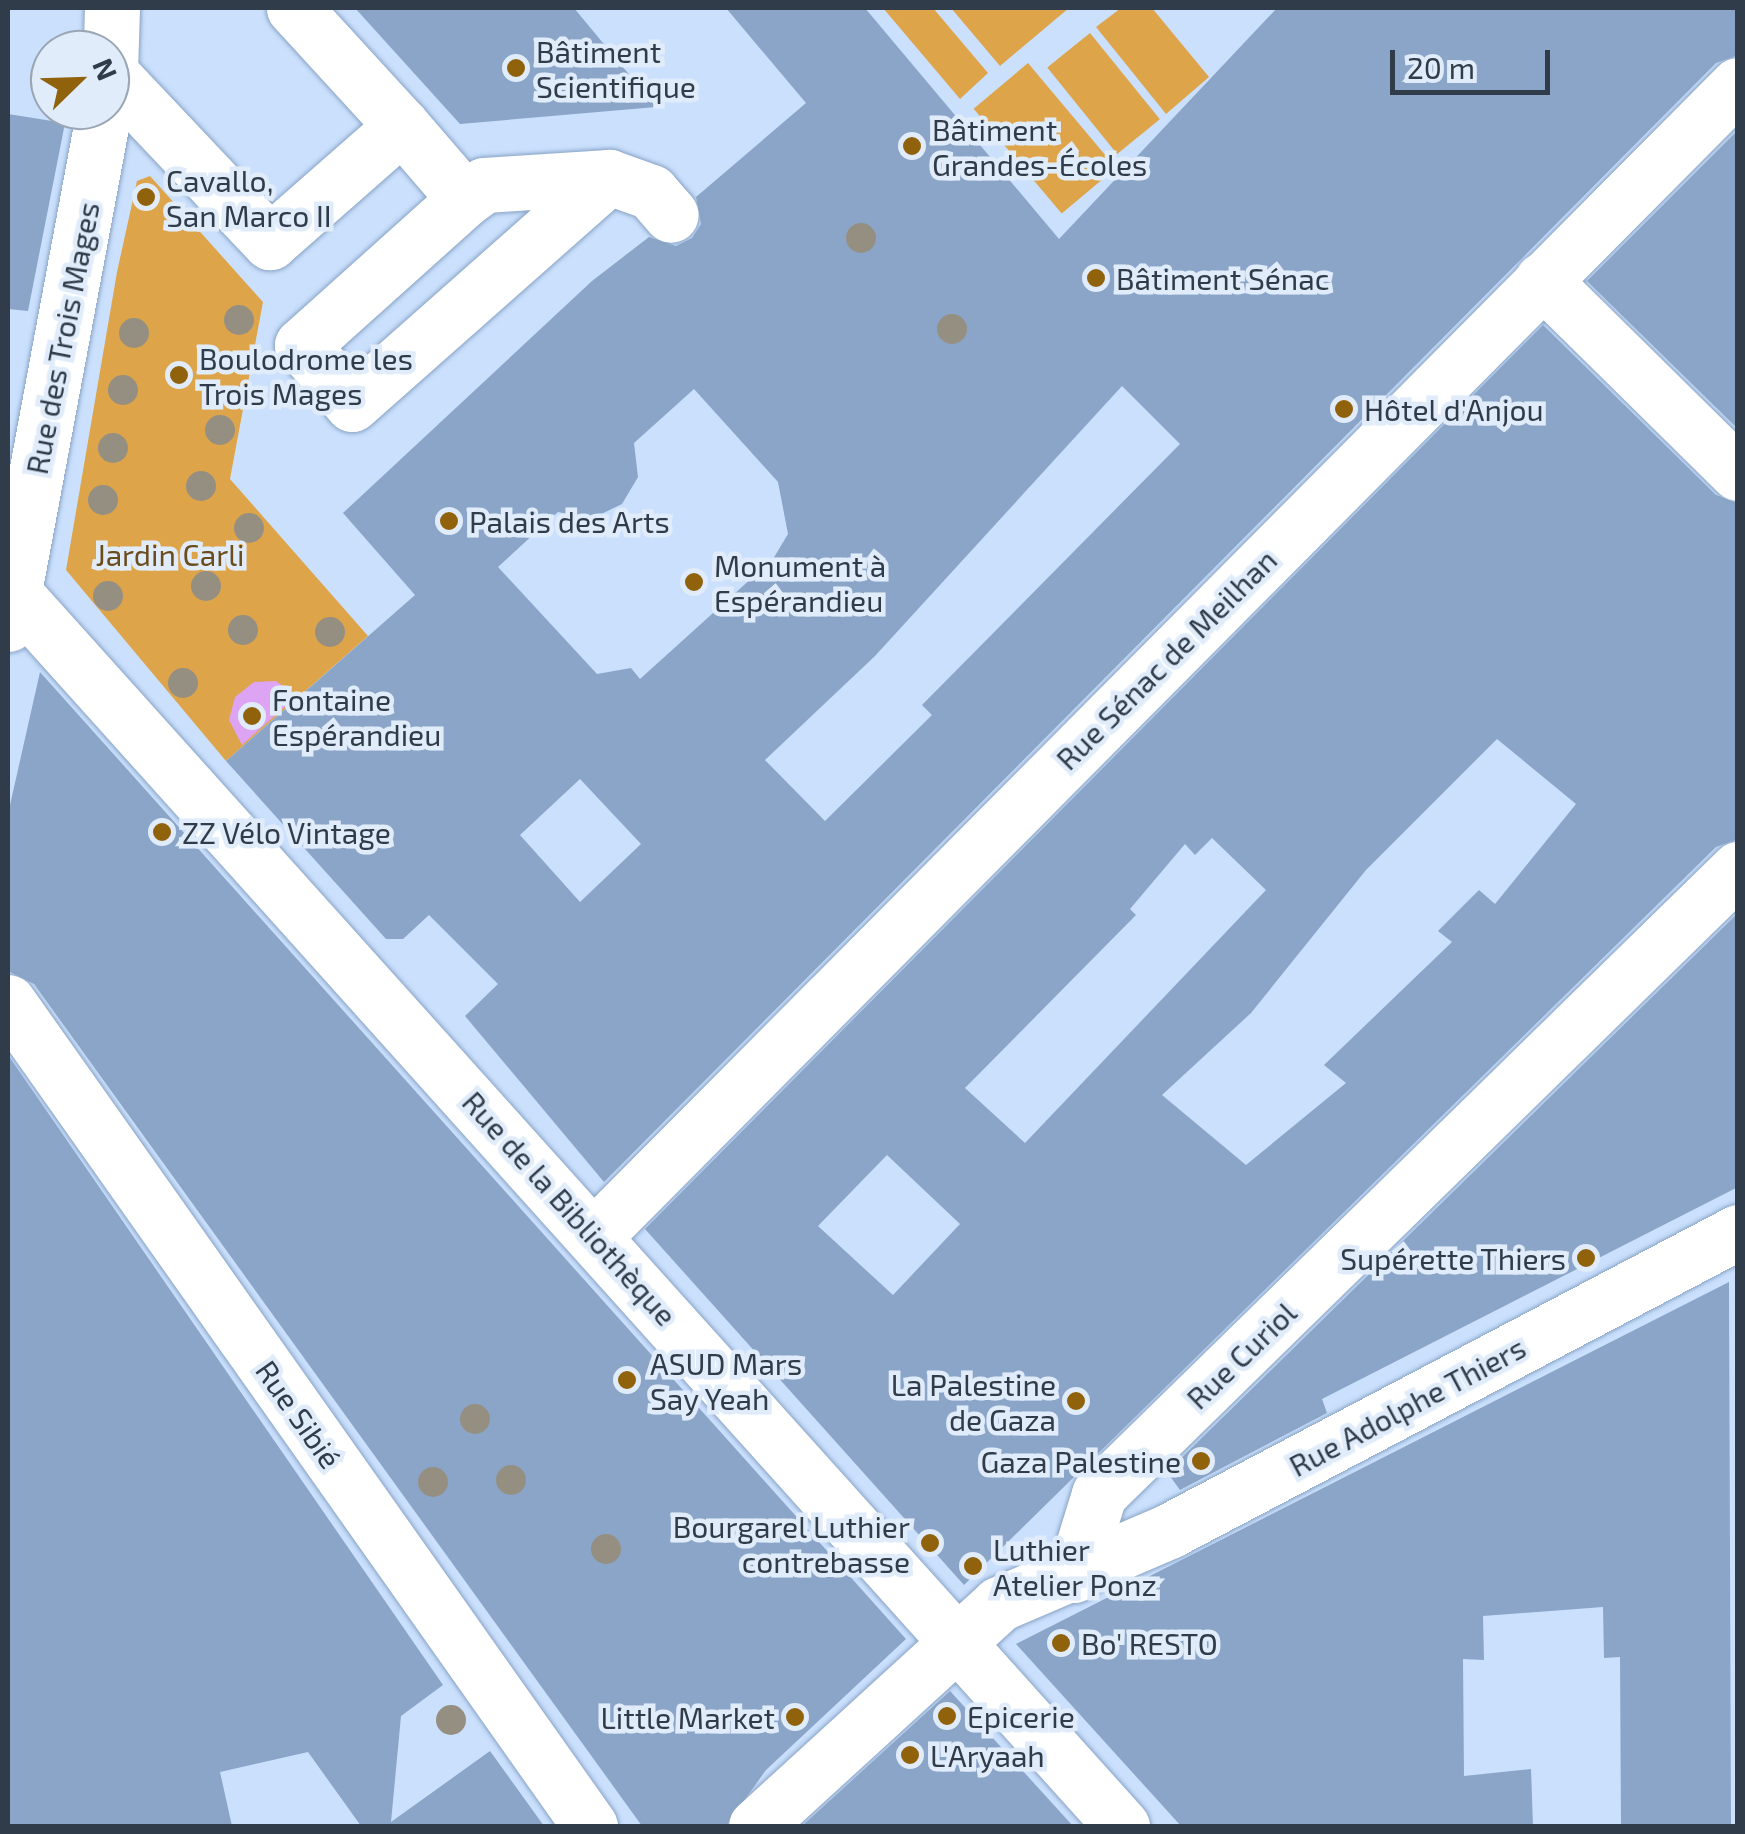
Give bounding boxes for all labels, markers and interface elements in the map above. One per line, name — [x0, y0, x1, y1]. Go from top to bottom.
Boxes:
north arrow — [30, 30, 130, 130]
scale bar — [1395, 30, 1555, 92]
place label: Bâtiment Scientifique — [536, 33, 696, 104]
text: 20 m — [1407, 49, 1475, 85]
text: N — [86, 53, 125, 85]
marker: Bâtiment Scientifique — [505, 57, 527, 79]
place label: Bâtiment Grandes-Écoles — [932, 111, 1147, 182]
marker: Bâtiment Grandes-Écoles — [901, 135, 923, 157]
place label: Cavallo, San Marco II — [166, 162, 332, 232]
marker: Cavallo, San Marco II — [135, 186, 157, 208]
street label: Rue des Trois Mages — [18, 199, 106, 477]
place label: Bâtiment Sénac — [1116, 260, 1329, 296]
marker: Bâtiment Sénac — [1085, 267, 1107, 289]
place label: Boulodrome les Trois Mages — [199, 340, 413, 410]
marker: Boulodrome les Trois Mages — [168, 364, 190, 386]
place label: Hôtel d'Anjou — [1364, 391, 1544, 427]
marker: Hôtel d'Anjou — [1333, 398, 1355, 420]
place label: Palais des Arts — [469, 503, 670, 539]
marker: Palais des Arts — [438, 510, 460, 532]
park label: Jardin Carli — [95, 536, 245, 572]
street label: Rue Sénac de Meilhan — [1048, 541, 1284, 777]
place label: Monument à Espérandieu — [714, 547, 886, 618]
marker: Monument à Espérandieu — [683, 571, 705, 593]
place label: Fontaine Espérandieu — [272, 681, 441, 752]
marker: Fontaine Espérandieu — [241, 705, 263, 727]
place label: ZZ Vélo Vintage — [182, 814, 392, 850]
marker: ZZ Vélo Vintage — [151, 821, 173, 843]
street label: Rue de la Bibliothèque — [455, 1084, 685, 1332]
place label: Supérette Thiers — [1339, 1240, 1566, 1276]
marker: Supérette Thiers — [1575, 1247, 1597, 1269]
street label: Rue Curiol — [1179, 1294, 1303, 1416]
street label: Rue Adolphe Thiers — [1282, 1328, 1532, 1484]
place label: ASUD Mars Say Yeah — [650, 1345, 802, 1416]
street label: Rue Sibié — [249, 1353, 349, 1475]
place label: La Palestine de Gaza — [891, 1366, 1056, 1436]
marker: ASUD Mars Say Yeah — [614, 1367, 640, 1393]
marker: La Palestine de Gaza — [1065, 1390, 1087, 1412]
place label: Gaza Palestine — [981, 1443, 1181, 1479]
marker: Gaza Palestine — [1190, 1450, 1212, 1472]
place label: Bourgarel Luthier contrebasse — [672, 1508, 910, 1578]
place label: Luthier Atelier Ponz — [993, 1531, 1157, 1602]
marker: Bourgarel Luthier contrebasse — [919, 1532, 941, 1554]
marker: Luthier Atelier Ponz — [962, 1555, 984, 1577]
place label: Bo' RESTO — [1081, 1625, 1218, 1661]
marker: Bo' RESTO — [1050, 1632, 1072, 1654]
place label: Epicerie — [967, 1698, 1075, 1734]
place label: Little Market — [600, 1699, 775, 1735]
marker: Epicerie — [936, 1705, 958, 1727]
marker: Little Market — [784, 1706, 806, 1728]
place label: L'Aryaah — [930, 1737, 1045, 1773]
marker: L'Aryaah — [899, 1744, 921, 1766]

